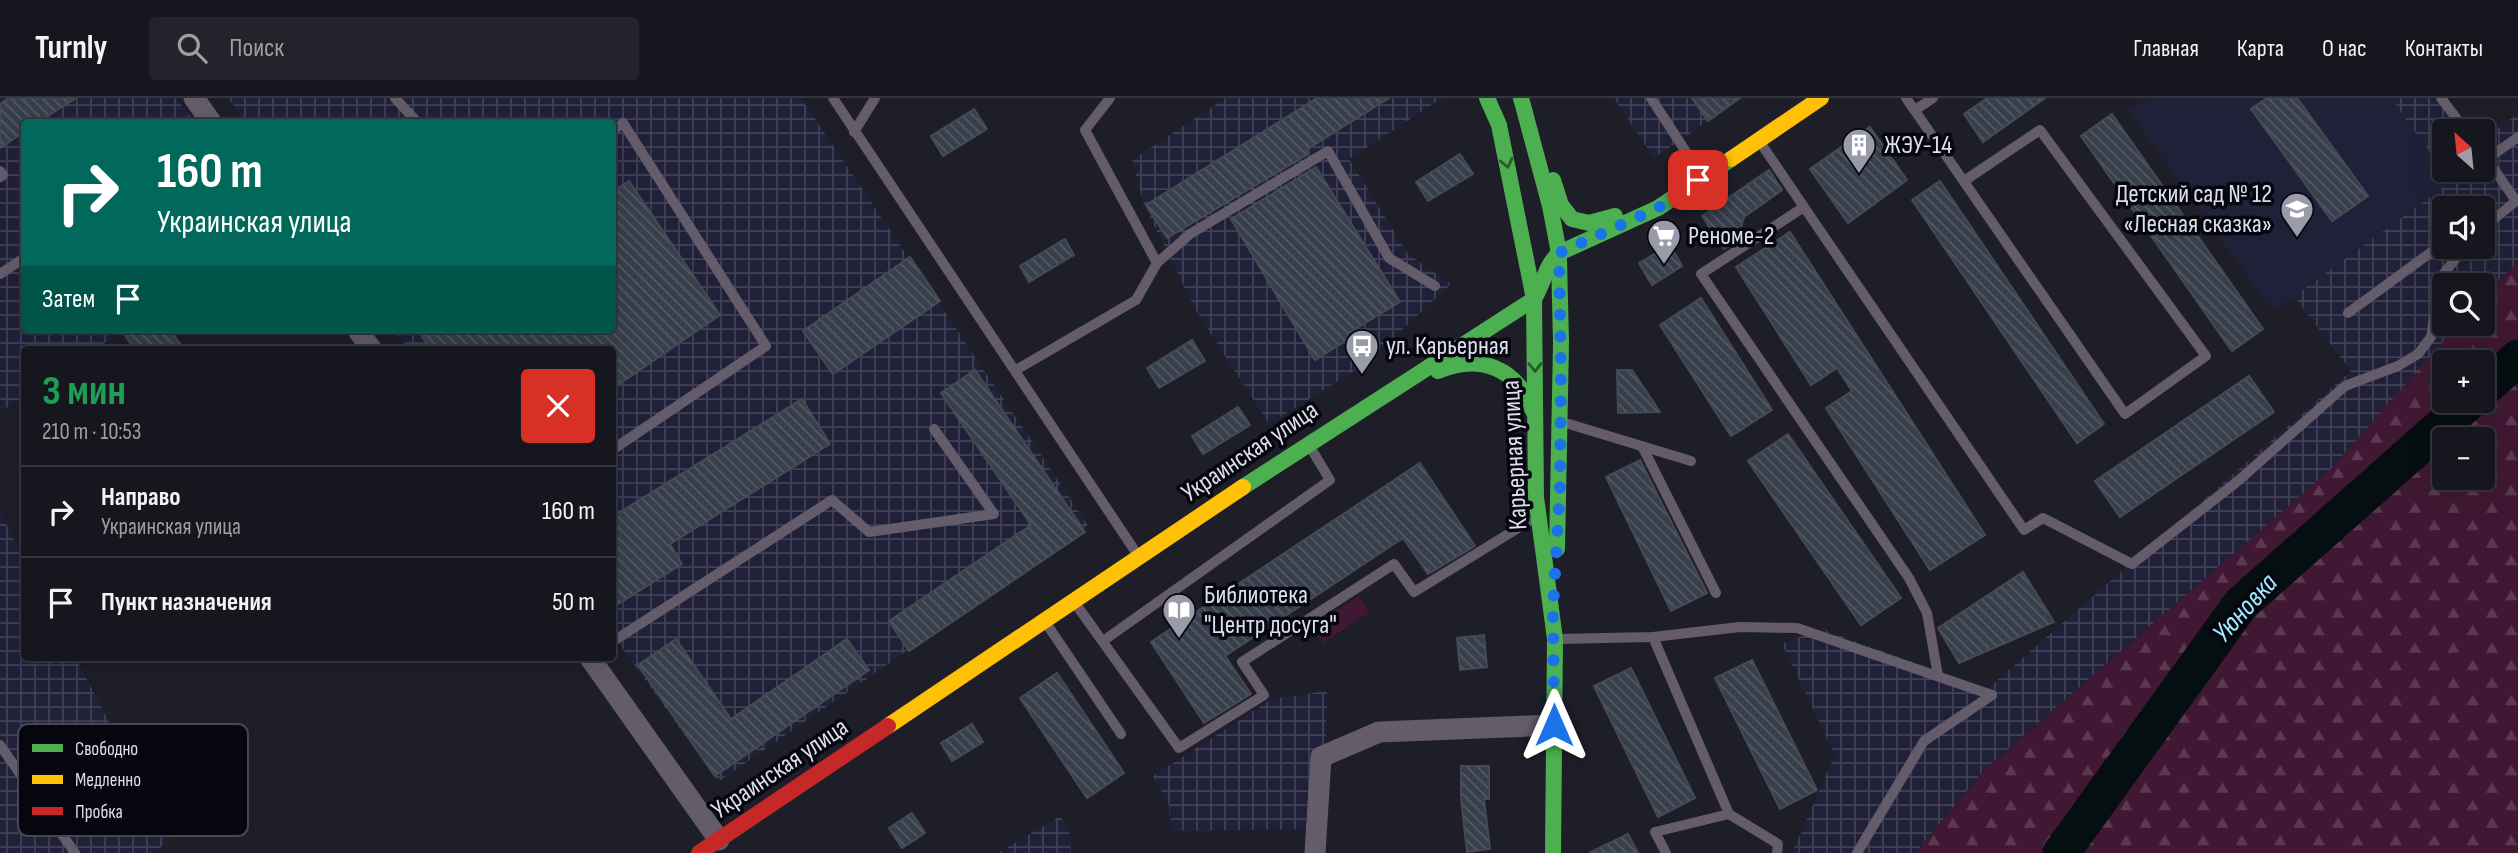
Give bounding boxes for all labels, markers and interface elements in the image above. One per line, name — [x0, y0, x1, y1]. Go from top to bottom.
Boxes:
search box — [149, 17, 639, 80]
text: Turnly — [35, 28, 107, 68]
icon: search — [173, 29, 211, 67]
text: Поиск — [229, 33, 284, 64]
text: Главная — [2133, 34, 2199, 63]
text: Карта — [2237, 34, 2284, 63]
text: О нас — [2322, 34, 2367, 63]
text: Контакты — [2405, 34, 2483, 63]
north arrow — [2432, 119, 2496, 182]
map controls — [2432, 119, 2495, 490]
building icon: ЖЭУ-14 — [1840, 126, 1878, 175]
place label: ЖЭУ-14 — [1884, 130, 1952, 161]
text: 160 m — [157, 143, 263, 202]
icon: right — [42, 147, 133, 238]
pin — [1668, 150, 1728, 210]
one-way arrow — [1499, 157, 1514, 169]
icon: arrive — [1679, 161, 1717, 199]
place label: Детский сад № 12 «Лесная сказка» — [2116, 179, 2272, 240]
school or university icon: Детский сад № 12 «Лесная сказка» — [2278, 190, 2316, 239]
button: sound — [2432, 196, 2495, 259]
text: Украинская улица — [157, 203, 352, 242]
supermarket icon: Реноме-2 — [1645, 217, 1683, 266]
place label: Реноме-2 — [1688, 221, 1775, 252]
button: search — [2432, 273, 2495, 336]
icon: arrive — [109, 280, 147, 318]
text: Затем — [42, 284, 95, 315]
bus stop icon: ул. Карьерная — [1343, 327, 1381, 376]
place label: ул. Карьерная — [1386, 331, 1509, 362]
button: + — [2432, 350, 2495, 413]
one-way arrow — [1527, 362, 1543, 373]
text: 3 мин — [42, 366, 126, 417]
button: close — [521, 369, 595, 443]
street label: Карьерная улица — [1496, 379, 1534, 531]
street label: Украинская улица — [1176, 395, 1324, 509]
text: 210 m · 10:53 — [42, 418, 141, 446]
button: − — [2432, 427, 2495, 490]
text: Направо — [101, 482, 180, 513]
icon: right — [42, 493, 80, 531]
text: 160 m — [542, 496, 595, 527]
text: Украинская улица — [101, 513, 241, 541]
water label: Уюновка — [2206, 566, 2285, 649]
place label: Библиотека "Центр досуга" — [1204, 580, 1337, 641]
icon: arrive — [42, 584, 80, 622]
text: Пункт назначения — [101, 587, 272, 618]
text: 50 m — [552, 587, 595, 618]
library icon: Библиотека "Центр досуга" — [1160, 591, 1198, 640]
position arrow — [1517, 688, 1591, 762]
street label: Украинская улица — [706, 712, 854, 826]
legend — [18, 724, 248, 836]
text: Свободно — [75, 738, 138, 761]
text: Медленно — [75, 769, 141, 792]
text: Пробка — [75, 801, 123, 824]

